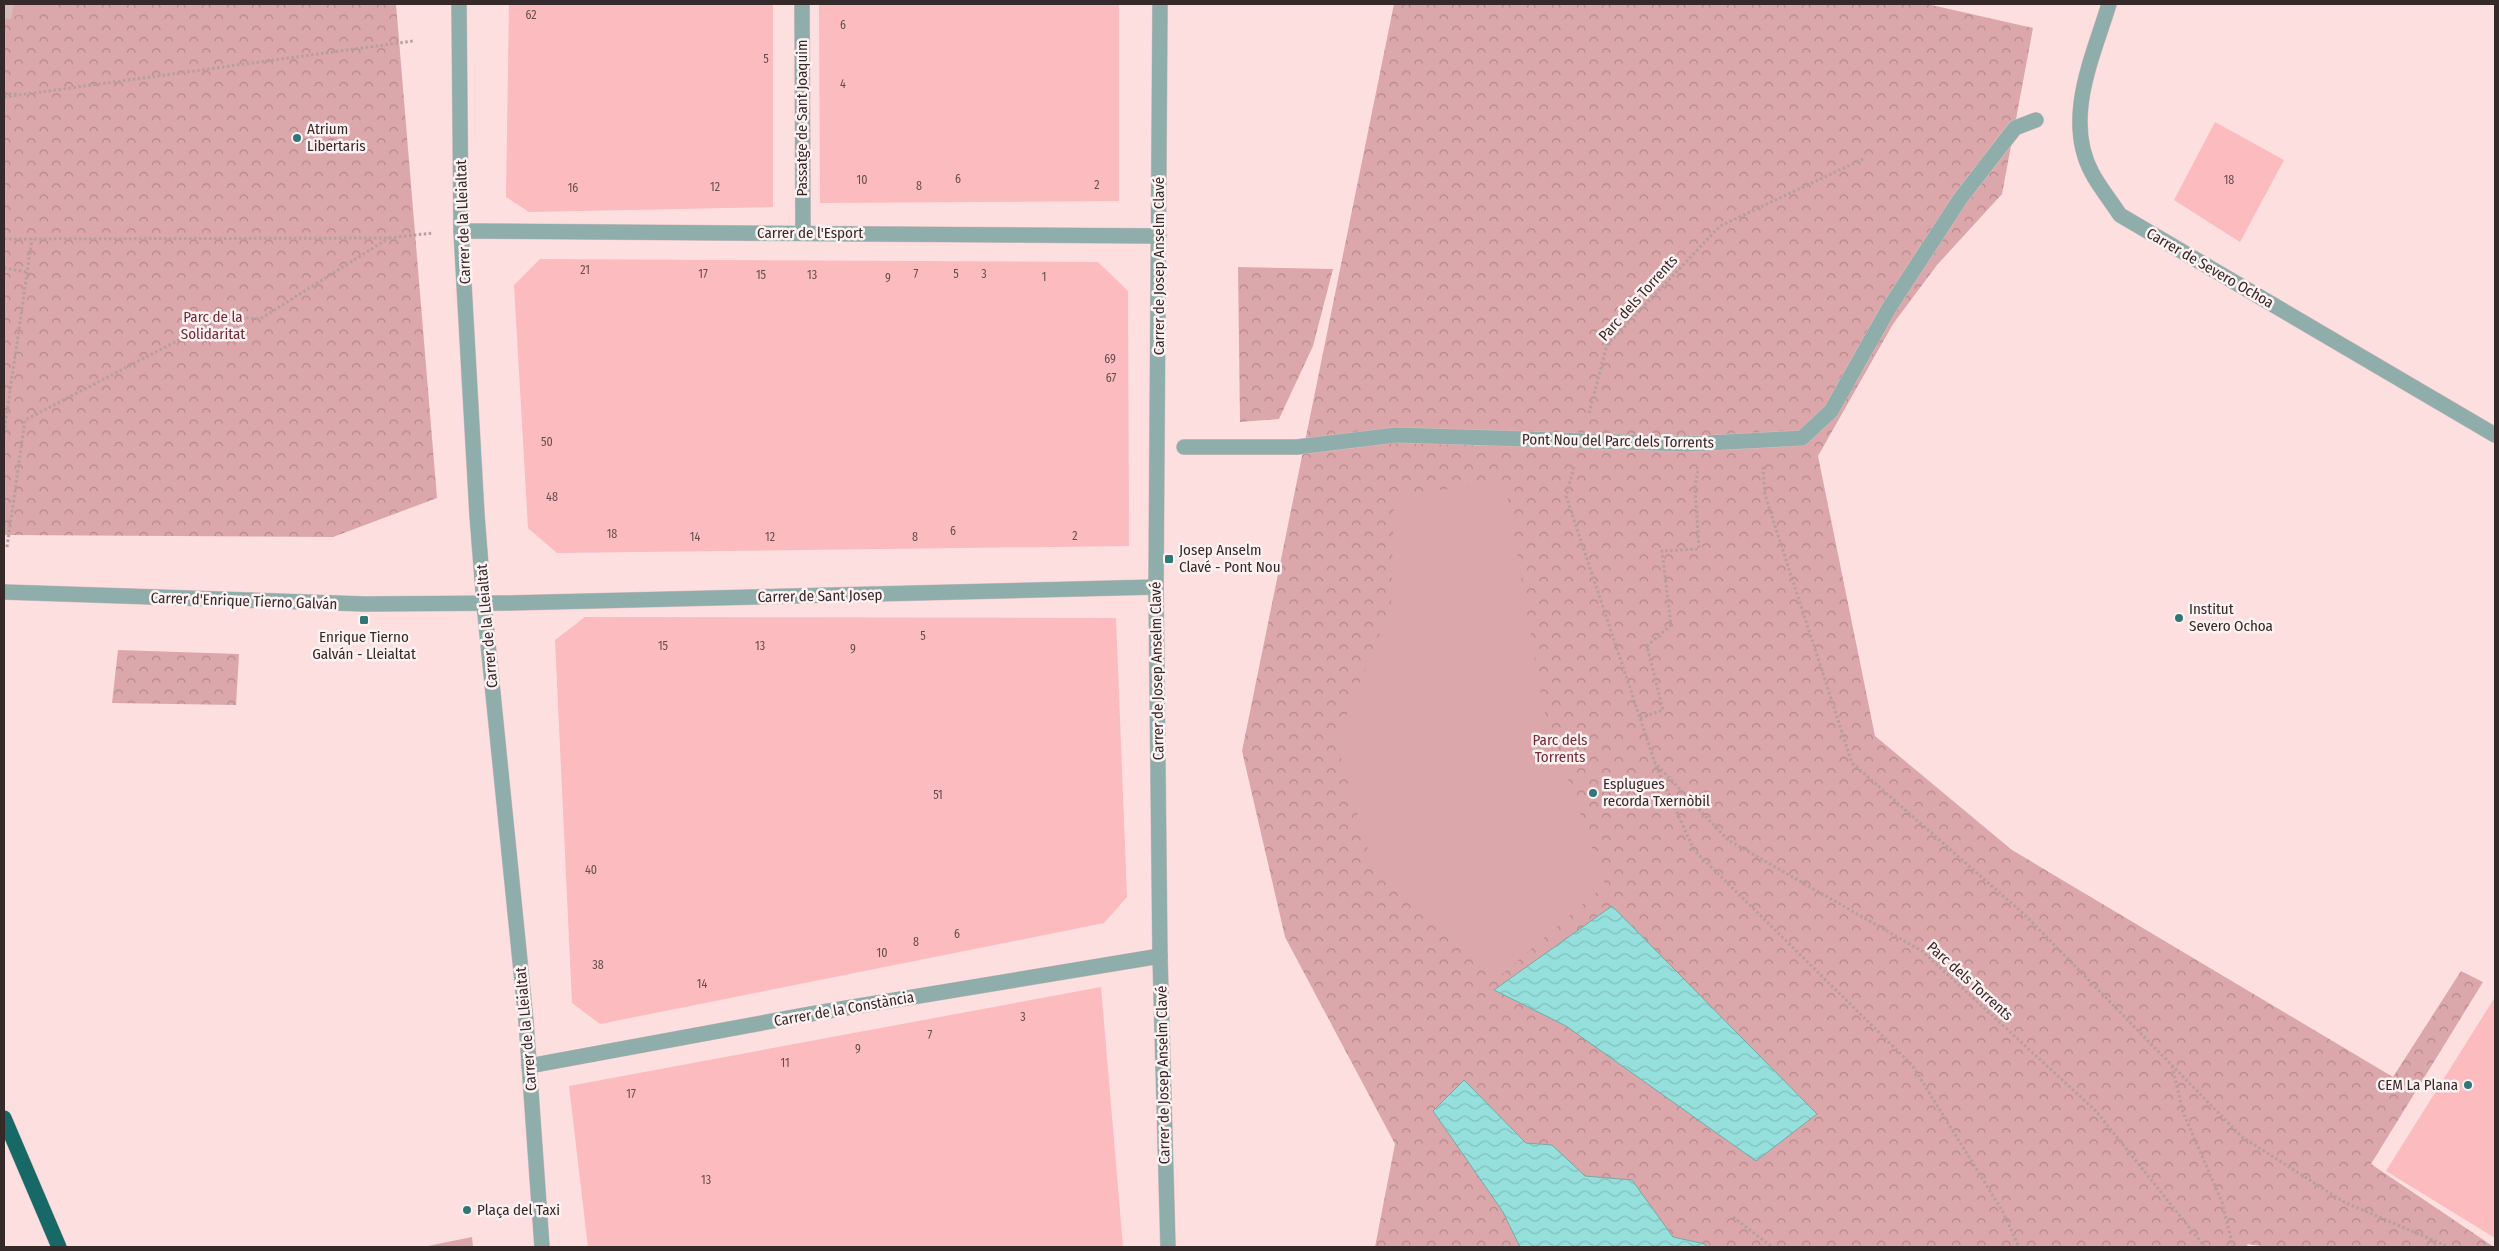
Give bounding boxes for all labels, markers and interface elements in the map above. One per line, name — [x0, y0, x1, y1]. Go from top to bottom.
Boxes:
house number: 62 — [525, 8, 537, 22]
house number: 6 — [840, 18, 846, 32]
street label: Passatge de Sant Joaquim — [793, 39, 811, 197]
house number: 5 — [763, 52, 769, 66]
house number: 4 — [840, 77, 846, 91]
place label: Atrium Libertaris — [307, 120, 366, 155]
marker: Atrium Libertaris — [291, 132, 303, 144]
street label: Carrer de la Lleialtat — [452, 159, 474, 285]
house number: 6 — [955, 172, 961, 186]
house number: 10 — [857, 173, 867, 187]
house number: 18 — [2224, 173, 2234, 187]
street label: Carrer de Josep Anselm Clavé — [1150, 177, 1168, 355]
house number: 2 — [1094, 178, 1100, 192]
house number: 8 — [916, 179, 922, 193]
house number: 12 — [710, 180, 720, 194]
house number: 16 — [568, 181, 578, 195]
street label: Carrer de l'Esport — [757, 224, 863, 242]
street label: Carrer de Severo Ochoa — [2143, 224, 2277, 312]
street label: Parc dels Torrents — [1595, 251, 1681, 345]
house number: 21 — [580, 263, 590, 277]
house number: 17 — [698, 267, 708, 281]
house number: 7 — [914, 267, 919, 281]
house number: 5 — [953, 267, 959, 281]
house number: 3 — [981, 267, 987, 281]
house number: 15 — [756, 268, 767, 282]
house number: 13 — [807, 268, 817, 282]
house number: 1 — [1042, 270, 1046, 284]
house number: 9 — [885, 271, 891, 285]
park label: Parc de la Solidaritat — [181, 308, 245, 343]
house number: 69 — [1104, 352, 1116, 366]
house number: 67 — [1106, 371, 1116, 385]
street label: Pont Nou del Parc dels Torrents — [1522, 430, 1714, 452]
house number: 50 — [541, 435, 553, 449]
house number: 48 — [546, 490, 558, 504]
house number: 6 — [950, 524, 956, 538]
house number: 18 — [607, 527, 617, 541]
house number: 2 — [1072, 529, 1078, 543]
house number: 14 — [690, 530, 700, 544]
house number: 12 — [765, 530, 775, 544]
house number: 8 — [912, 530, 918, 544]
place label: Josep Anselm Clavé - Pont Nou — [1179, 541, 1281, 576]
marker: Josep Anselm Clavé - Pont Nou — [1163, 553, 1175, 565]
street label: Carrer de la Lleialtat — [473, 563, 501, 689]
street label: Carrer de Josep Anselm Clavé — [1146, 582, 1168, 760]
street label: Carrer de Sant Josep — [757, 586, 883, 606]
street label: Carrer d'Enrique Tierno Galván — [150, 589, 338, 613]
place label: Institut Severo Ochoa — [2189, 600, 2273, 635]
marker: Institut Severo Ochoa — [2173, 612, 2185, 624]
marker: Enrique Tierno Galván - Lleialtat — [358, 614, 370, 626]
place label: Enrique Tierno Galván - Lleialtat — [312, 628, 416, 663]
house number: 5 — [920, 629, 926, 643]
house number: 15 — [658, 639, 669, 653]
house number: 13 — [755, 639, 765, 653]
house number: 9 — [850, 642, 856, 656]
park label: Parc dels Torrents — [1533, 731, 1588, 766]
place label: Esplugues recorda Txernòbil — [1603, 775, 1710, 810]
marker: Esplugues recorda Txernòbil — [1587, 787, 1599, 799]
house number: 51 — [933, 788, 943, 802]
house number: 40 — [585, 863, 597, 877]
house number: 6 — [954, 927, 960, 941]
house number: 8 — [913, 935, 919, 949]
street label: Parc dels Torrents — [1923, 938, 2017, 1024]
house number: 10 — [877, 946, 887, 960]
house number: 38 — [592, 958, 604, 972]
street label: Carrer de la Lleialtat — [512, 966, 540, 1092]
house number: 14 — [697, 977, 707, 991]
street label: Carrer de Josep Anselm Clavé — [1152, 986, 1174, 1164]
street label: Carrer de la Constància — [773, 988, 915, 1030]
house number: 3 — [1020, 1010, 1026, 1024]
house number: 7 — [928, 1028, 933, 1042]
house number: 9 — [855, 1042, 861, 1056]
house number: 11 — [780, 1056, 790, 1070]
place label: CEM La Plana — [2378, 1076, 2458, 1094]
marker: CEM La Plana — [2462, 1079, 2474, 1091]
house number: 17 — [626, 1087, 636, 1101]
house number: 13 — [701, 1173, 711, 1187]
place label: Plaça del Taxi — [477, 1201, 560, 1219]
marker: Plaça del Taxi — [461, 1204, 473, 1216]

